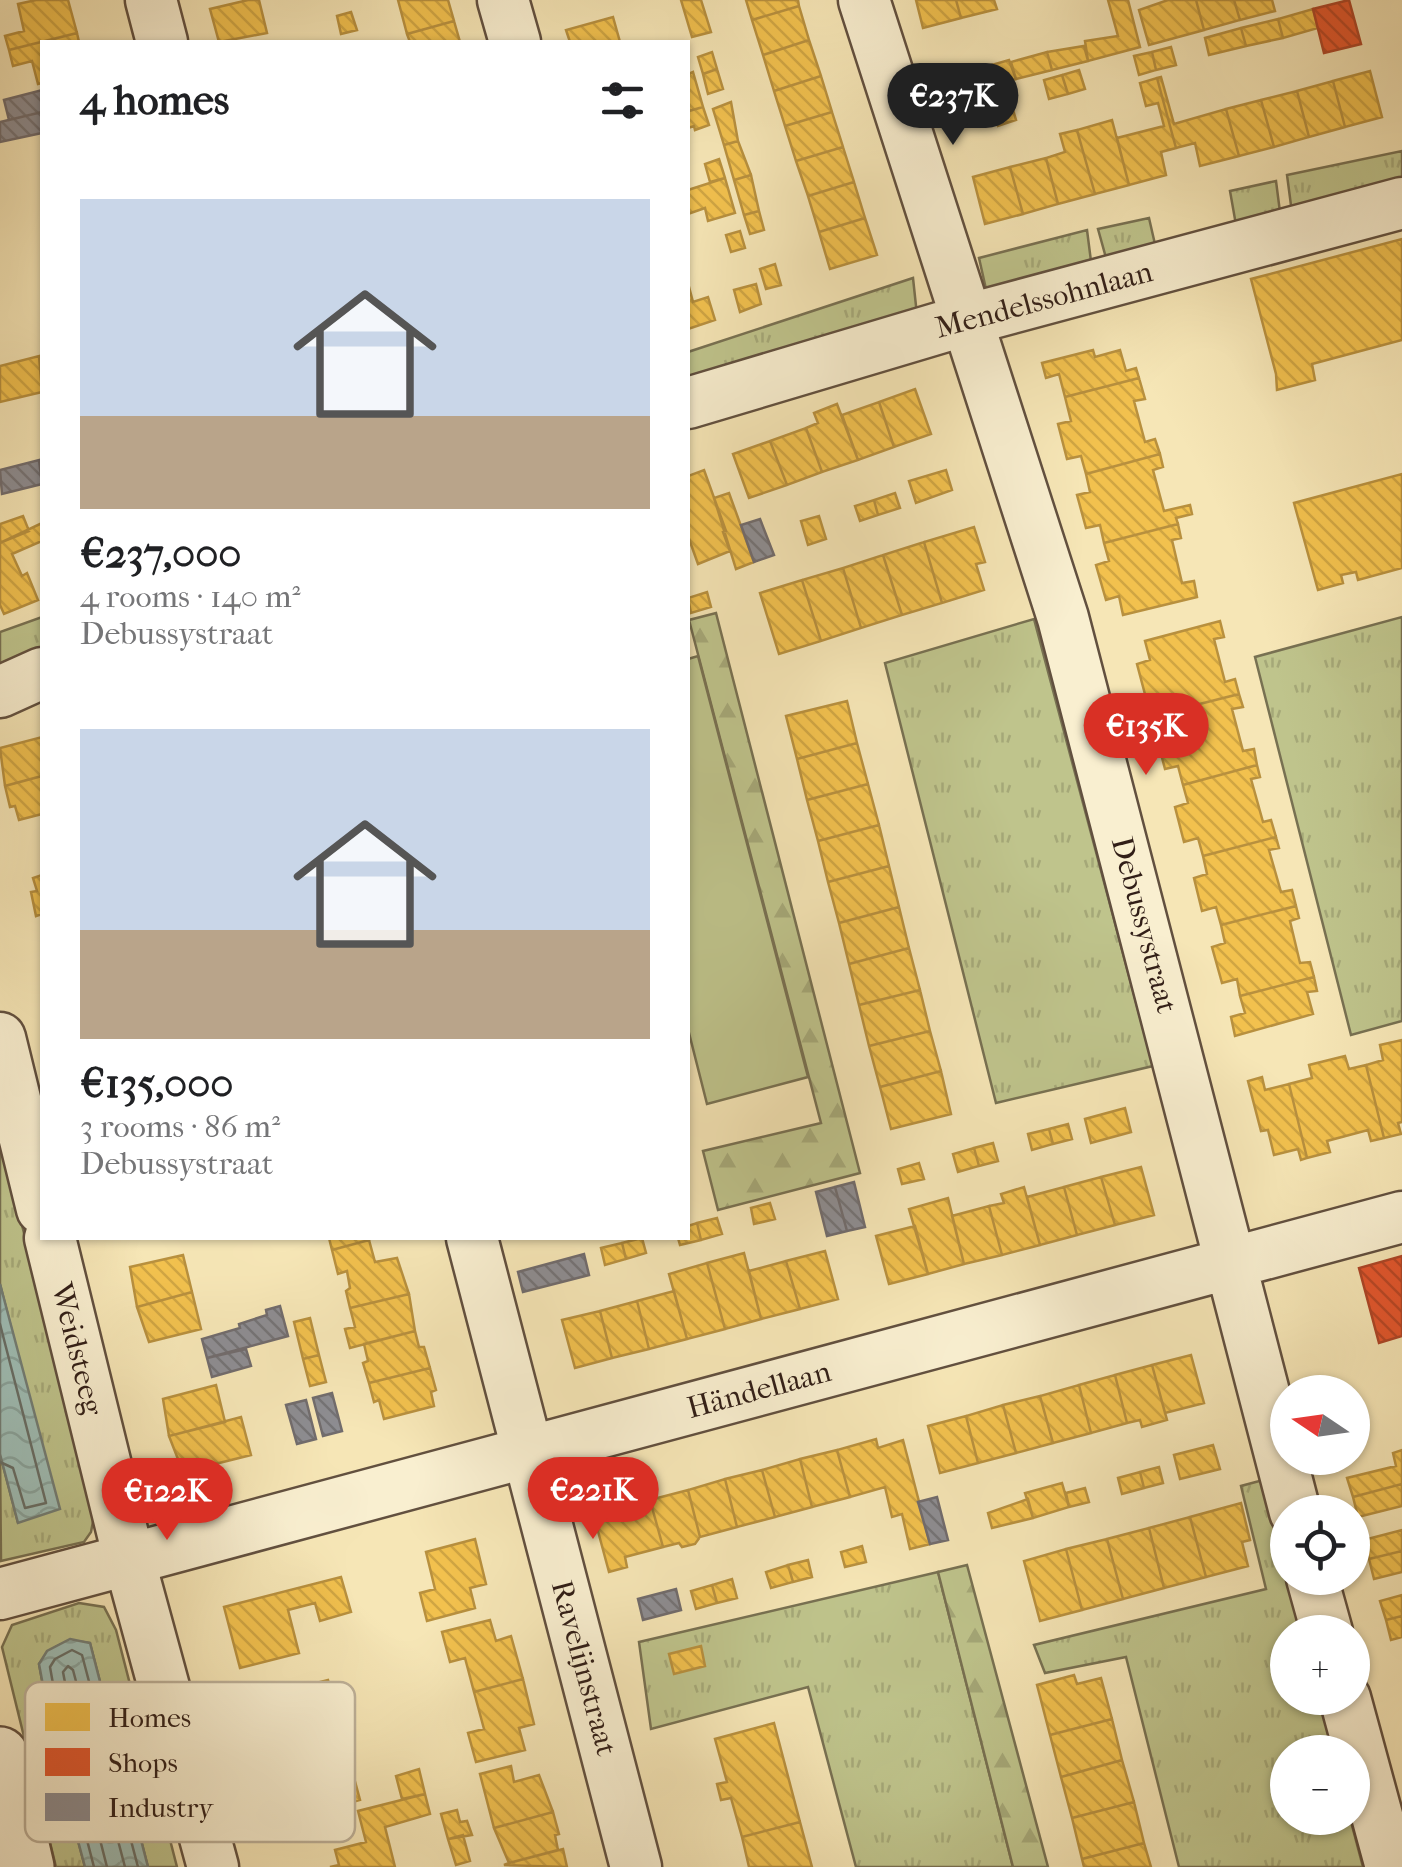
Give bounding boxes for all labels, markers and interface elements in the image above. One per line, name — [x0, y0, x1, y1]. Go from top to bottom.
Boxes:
pin: €237K — [883, 63, 1023, 148]
icon: filters — [595, 73, 650, 128]
text: 4 homes — [80, 76, 229, 125]
text: €237K — [909, 77, 997, 114]
street label: Mendelssohnlaan — [932, 254, 1157, 346]
icon: home — [275, 264, 455, 444]
text: €237,000 — [80, 529, 242, 578]
text: 4 rooms · 140 m² — [80, 578, 301, 615]
text: Debussystraat — [80, 615, 273, 652]
pin: €135K — [1076, 693, 1216, 778]
text: €135K — [1106, 707, 1186, 744]
icon: home — [275, 794, 455, 974]
street label: Debussystraat — [1104, 833, 1184, 1017]
text: €135,000 — [80, 1059, 234, 1108]
text: 3 rooms · 86 m² — [80, 1108, 280, 1145]
text: Debussystraat — [80, 1145, 273, 1182]
street label: Weidsteeg — [43, 1278, 111, 1420]
street label: Händellaan — [683, 1354, 835, 1426]
north arrow — [1270, 1375, 1370, 1475]
map controls — [1270, 1375, 1370, 1835]
pin: €221K — [523, 1457, 663, 1542]
pin: €122K — [97, 1458, 237, 1543]
text: €221K — [550, 1471, 636, 1508]
text: €122K — [124, 1472, 210, 1509]
button: locate — [1270, 1495, 1370, 1595]
street label: Ravelijnstraat — [544, 1577, 624, 1760]
button: + — [1270, 1615, 1370, 1715]
legend — [25, 1682, 355, 1842]
text: Homes — [108, 1701, 191, 1734]
button: − — [1270, 1735, 1370, 1835]
text: Shops — [108, 1746, 178, 1779]
text: Industry — [108, 1791, 214, 1824]

